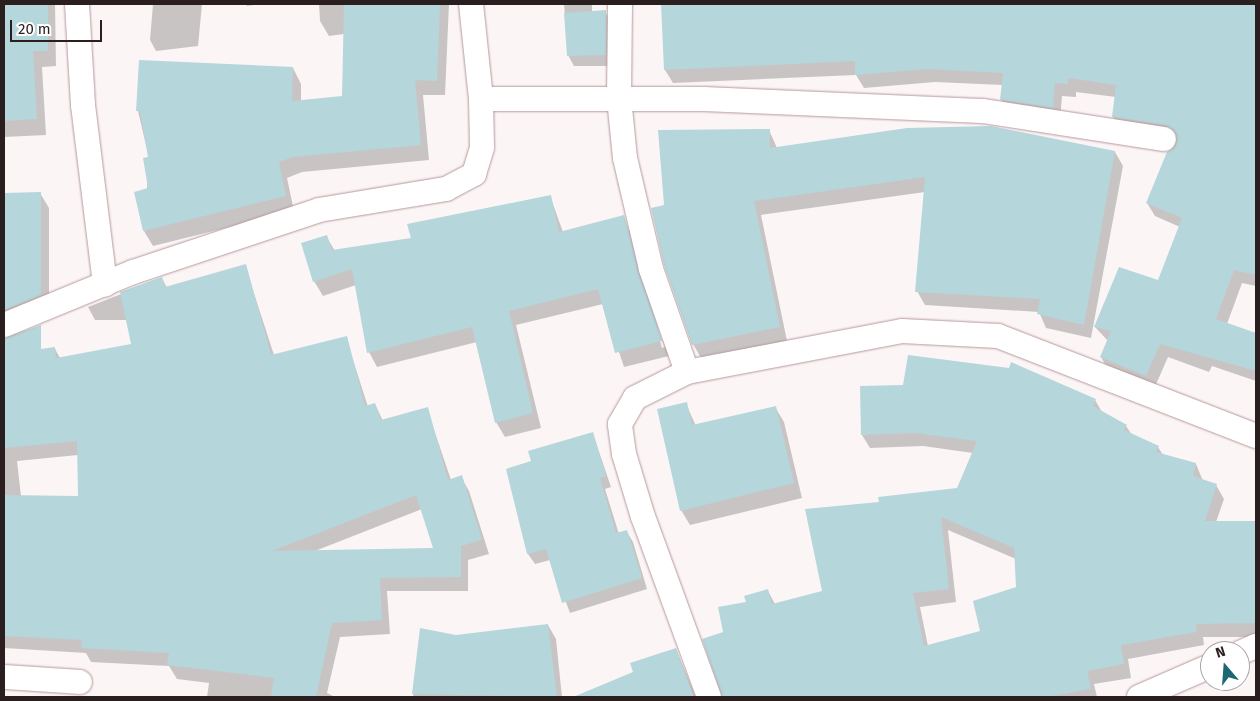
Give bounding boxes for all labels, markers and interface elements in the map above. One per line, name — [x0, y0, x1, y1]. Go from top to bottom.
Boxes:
scale bar — [12, 10, 105, 42]
text: 20 m — [18, 20, 51, 38]
north arrow — [1200, 641, 1250, 691]
text: N — [1213, 643, 1228, 662]

